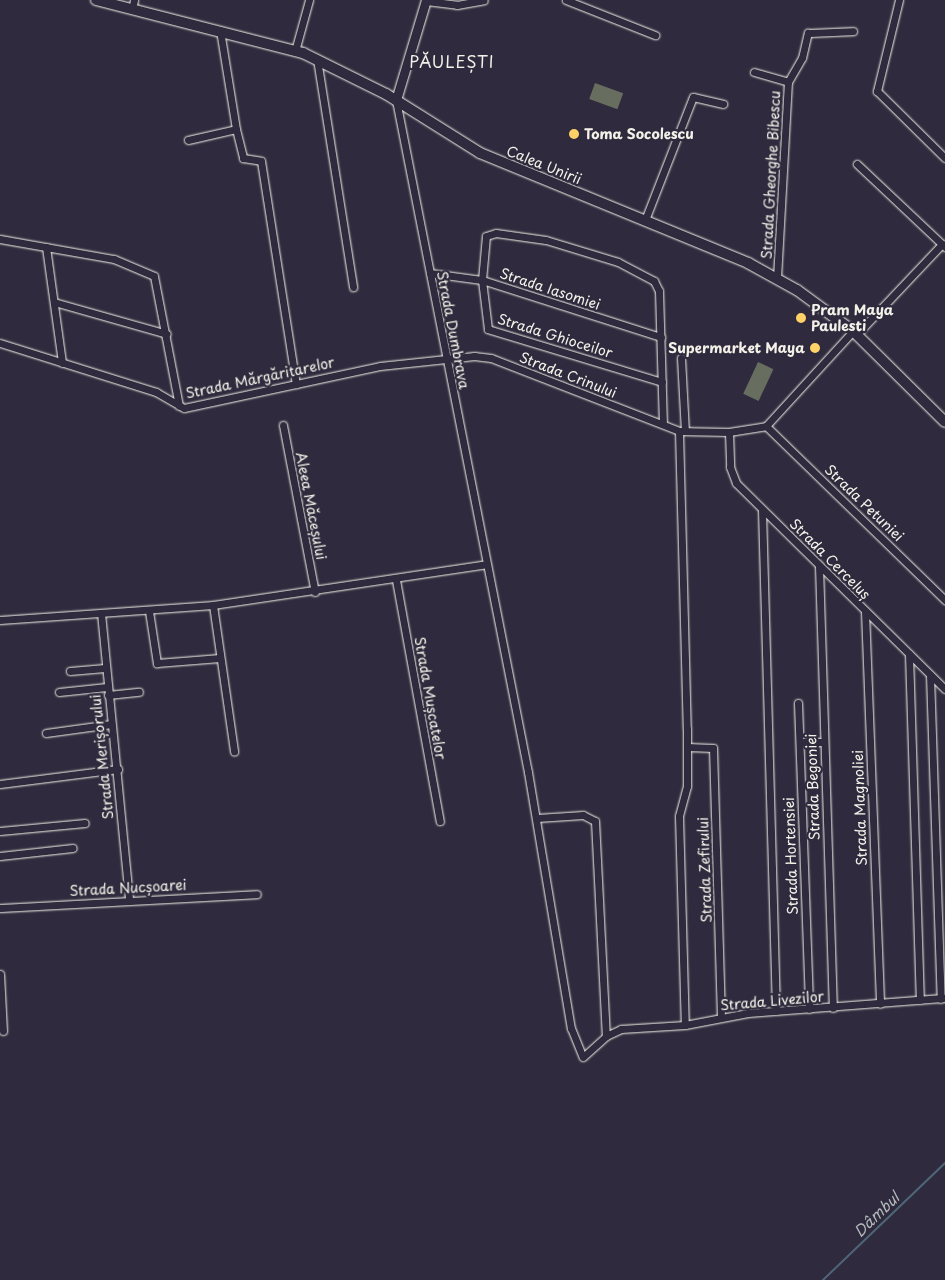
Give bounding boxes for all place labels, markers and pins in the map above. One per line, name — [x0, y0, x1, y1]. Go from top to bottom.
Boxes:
place label: Toma Socolescu — [584, 126, 693, 142]
marker: Toma Socolescu — [568, 128, 580, 140]
place label: Pram Maya Paulesti — [811, 302, 894, 334]
marker: Pram Maya Paulesti — [795, 312, 807, 324]
place label: Supermarket Maya — [667, 340, 805, 356]
marker: Supermarket Maya — [809, 342, 821, 354]

